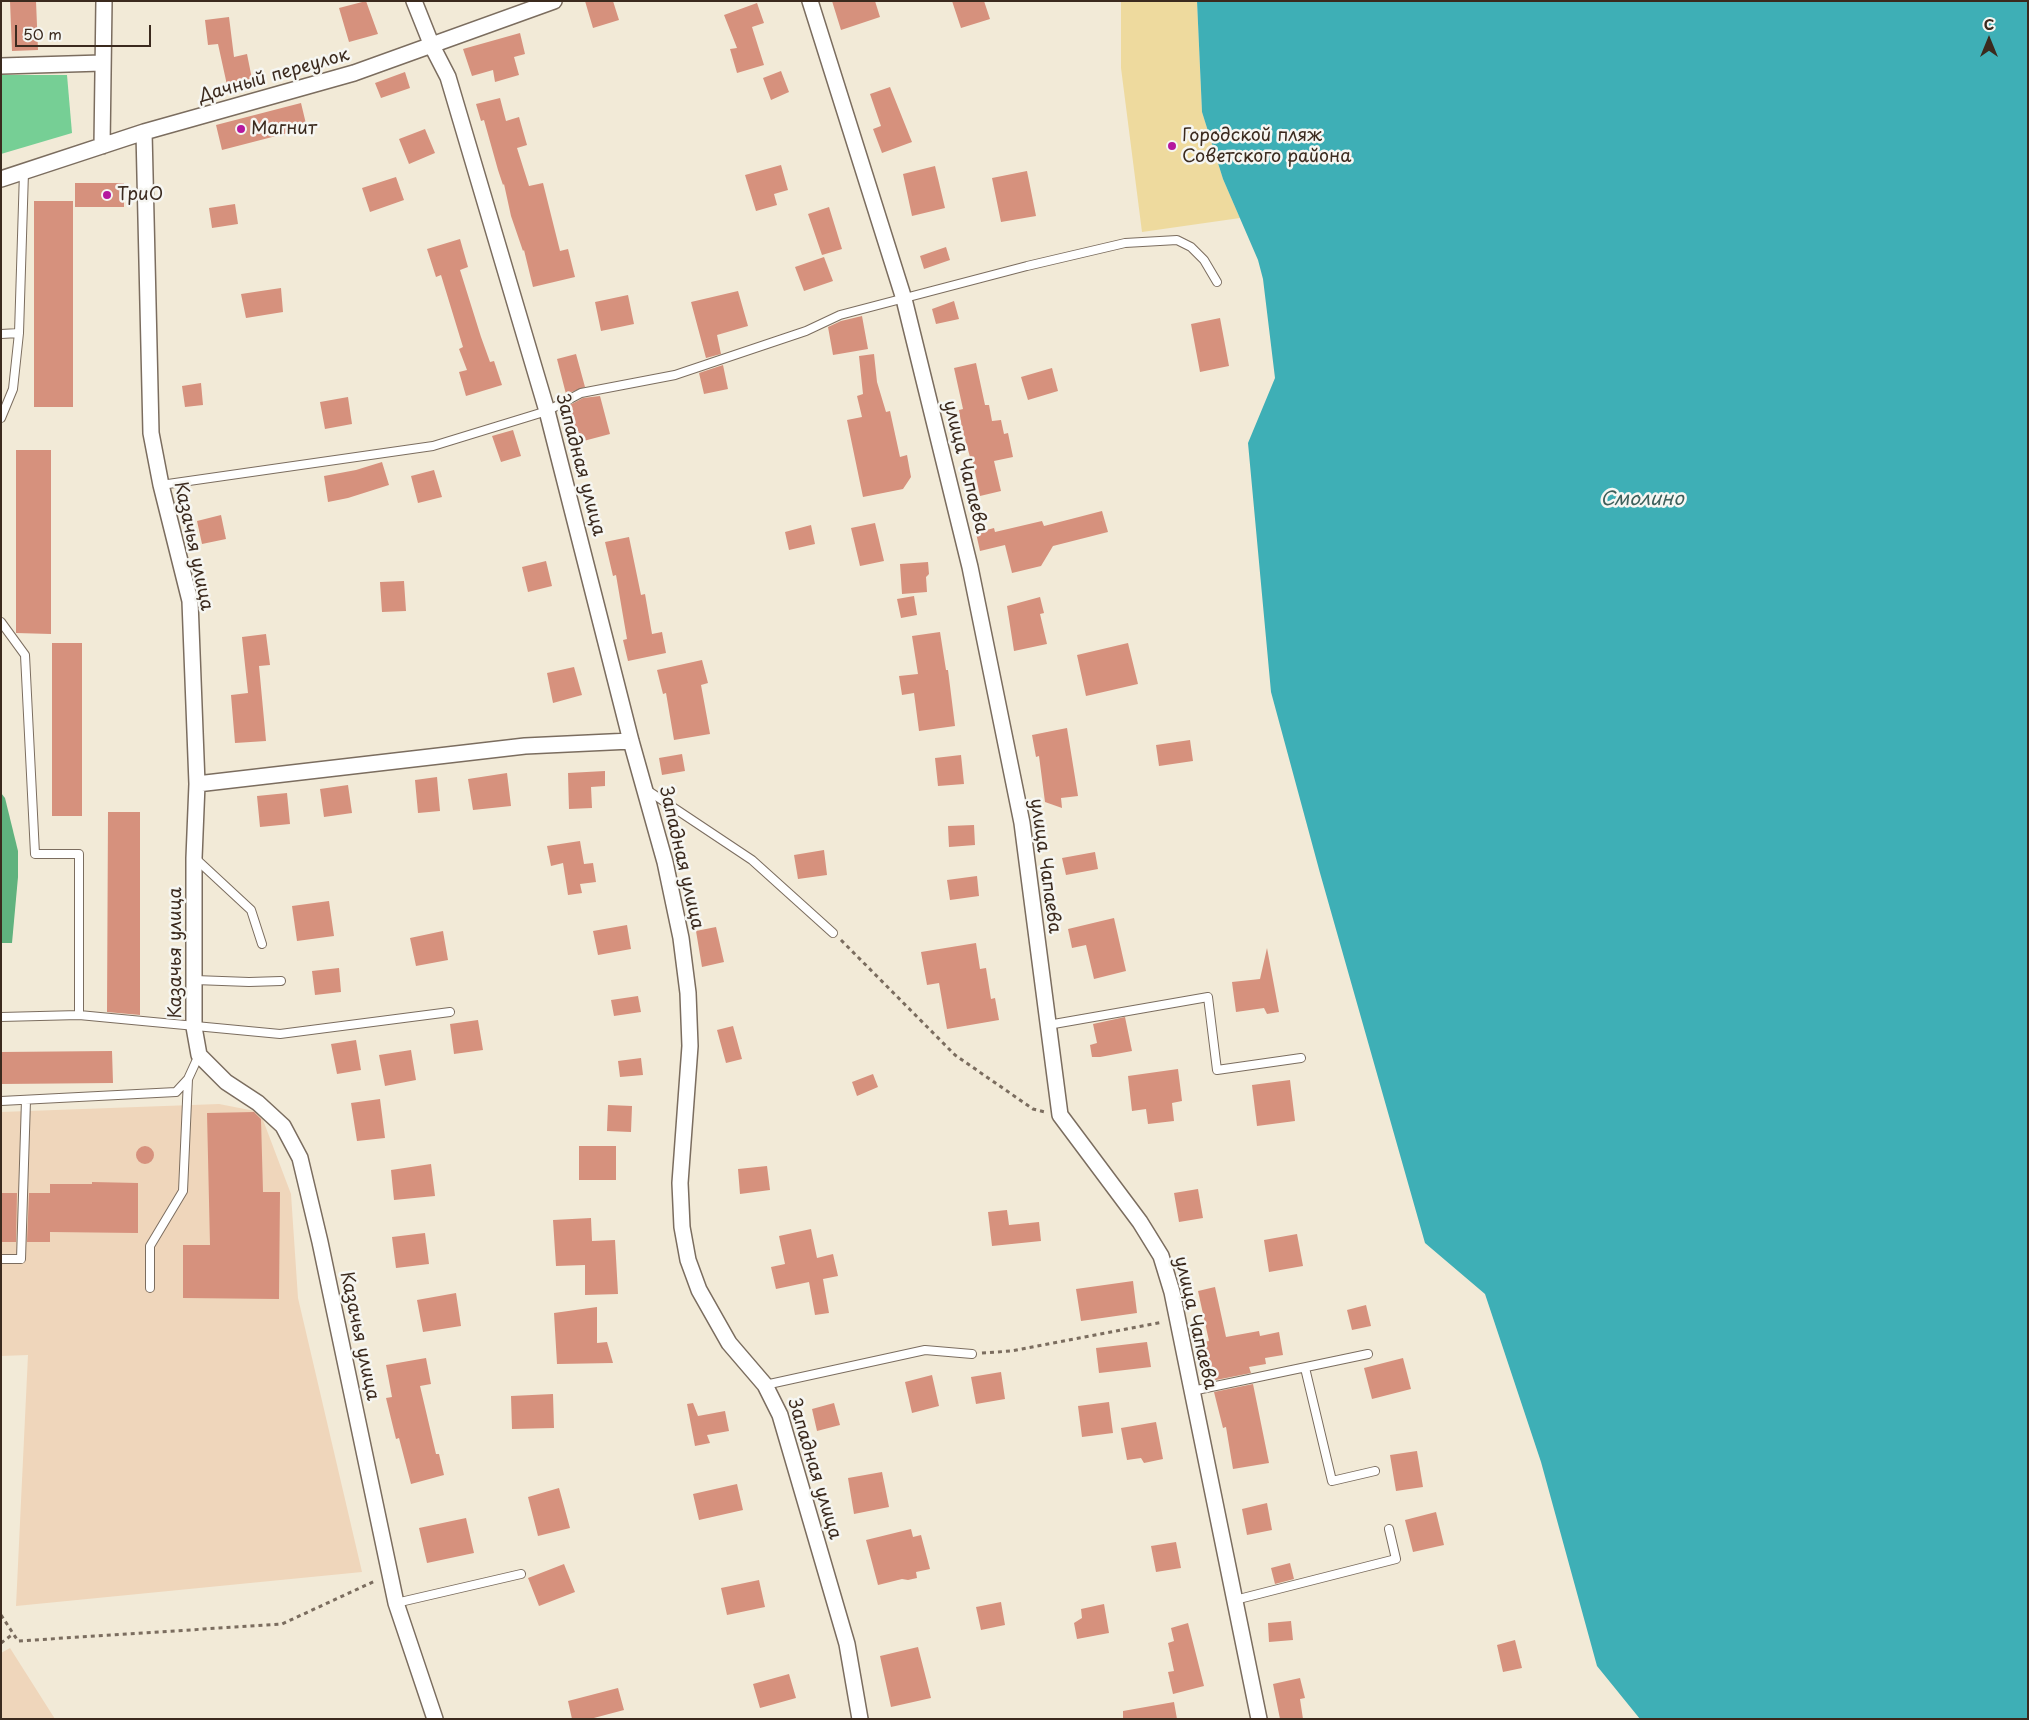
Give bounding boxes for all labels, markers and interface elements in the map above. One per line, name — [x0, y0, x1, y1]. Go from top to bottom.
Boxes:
text: С — [1984, 14, 1994, 35]
scale bar — [18, 15, 154, 47]
north arrow — [1964, 15, 2014, 65]
text: 50 m — [23, 22, 62, 45]
street label: Дачный переулок — [196, 44, 352, 108]
place label: Магнит — [251, 118, 317, 140]
marker: Магнит — [235, 123, 247, 135]
place label: Городской пляж Советского района — [1182, 125, 1351, 168]
marker: Городской пляж Советского района — [1166, 140, 1178, 152]
place label: ТриО — [117, 184, 163, 206]
marker: ТриО — [101, 189, 113, 201]
street label: Западная улица — [551, 392, 609, 538]
street label: улица Чапаева — [938, 398, 992, 536]
street label: Казачья улица — [169, 479, 217, 613]
water label: Смолино — [1600, 489, 1684, 511]
street label: Западная улица — [654, 784, 708, 932]
street label: улица Чапаева — [1025, 797, 1065, 935]
street label: Казачья улица — [165, 887, 187, 1019]
street label: улица Чапаева — [1169, 1254, 1221, 1392]
street label: Казачья улица — [335, 1269, 383, 1403]
street label: Западная улица — [782, 1396, 846, 1542]

